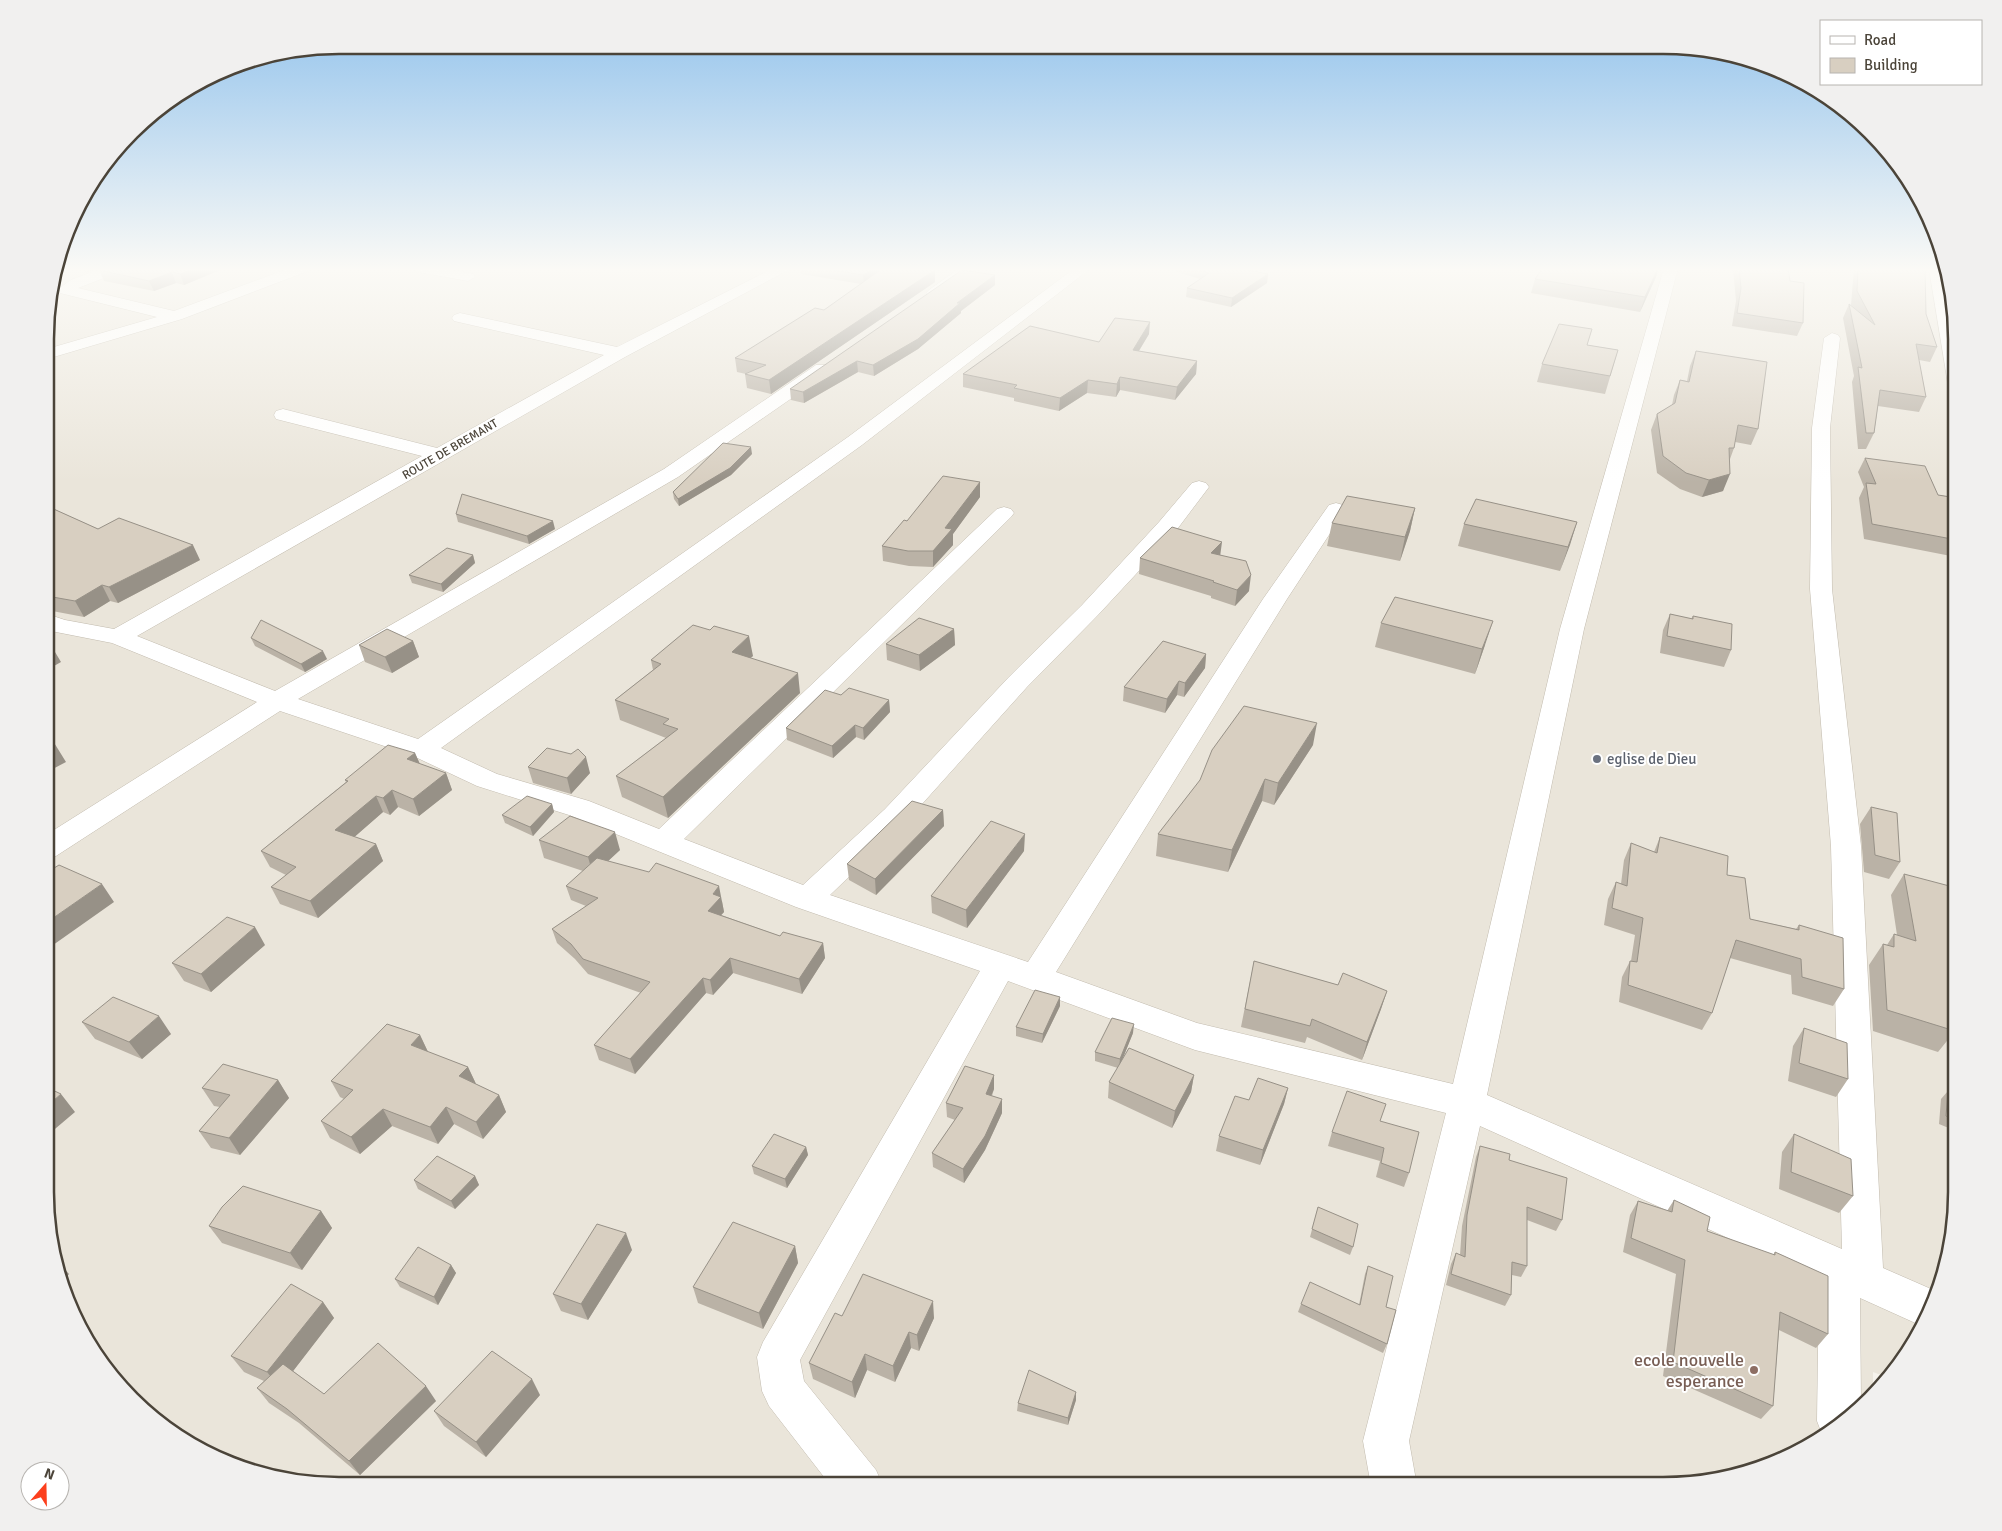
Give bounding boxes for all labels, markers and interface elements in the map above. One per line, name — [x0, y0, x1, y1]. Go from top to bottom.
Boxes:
legend — [1820, 20, 1982, 85]
text: Road — [1864, 31, 1896, 49]
text: Building — [1864, 56, 1918, 74]
street label: ROUTE DE BREMANT — [400, 416, 501, 483]
place label: eglise de Dieu — [1607, 750, 1696, 768]
marker: eglise de Dieu — [1591, 753, 1603, 765]
place label: ecole nouvelle esperance — [1634, 1349, 1744, 1392]
marker: ecole nouvelle esperance — [1748, 1364, 1760, 1376]
north arrow — [20, 1461, 70, 1511]
text: N — [42, 1465, 57, 1484]

